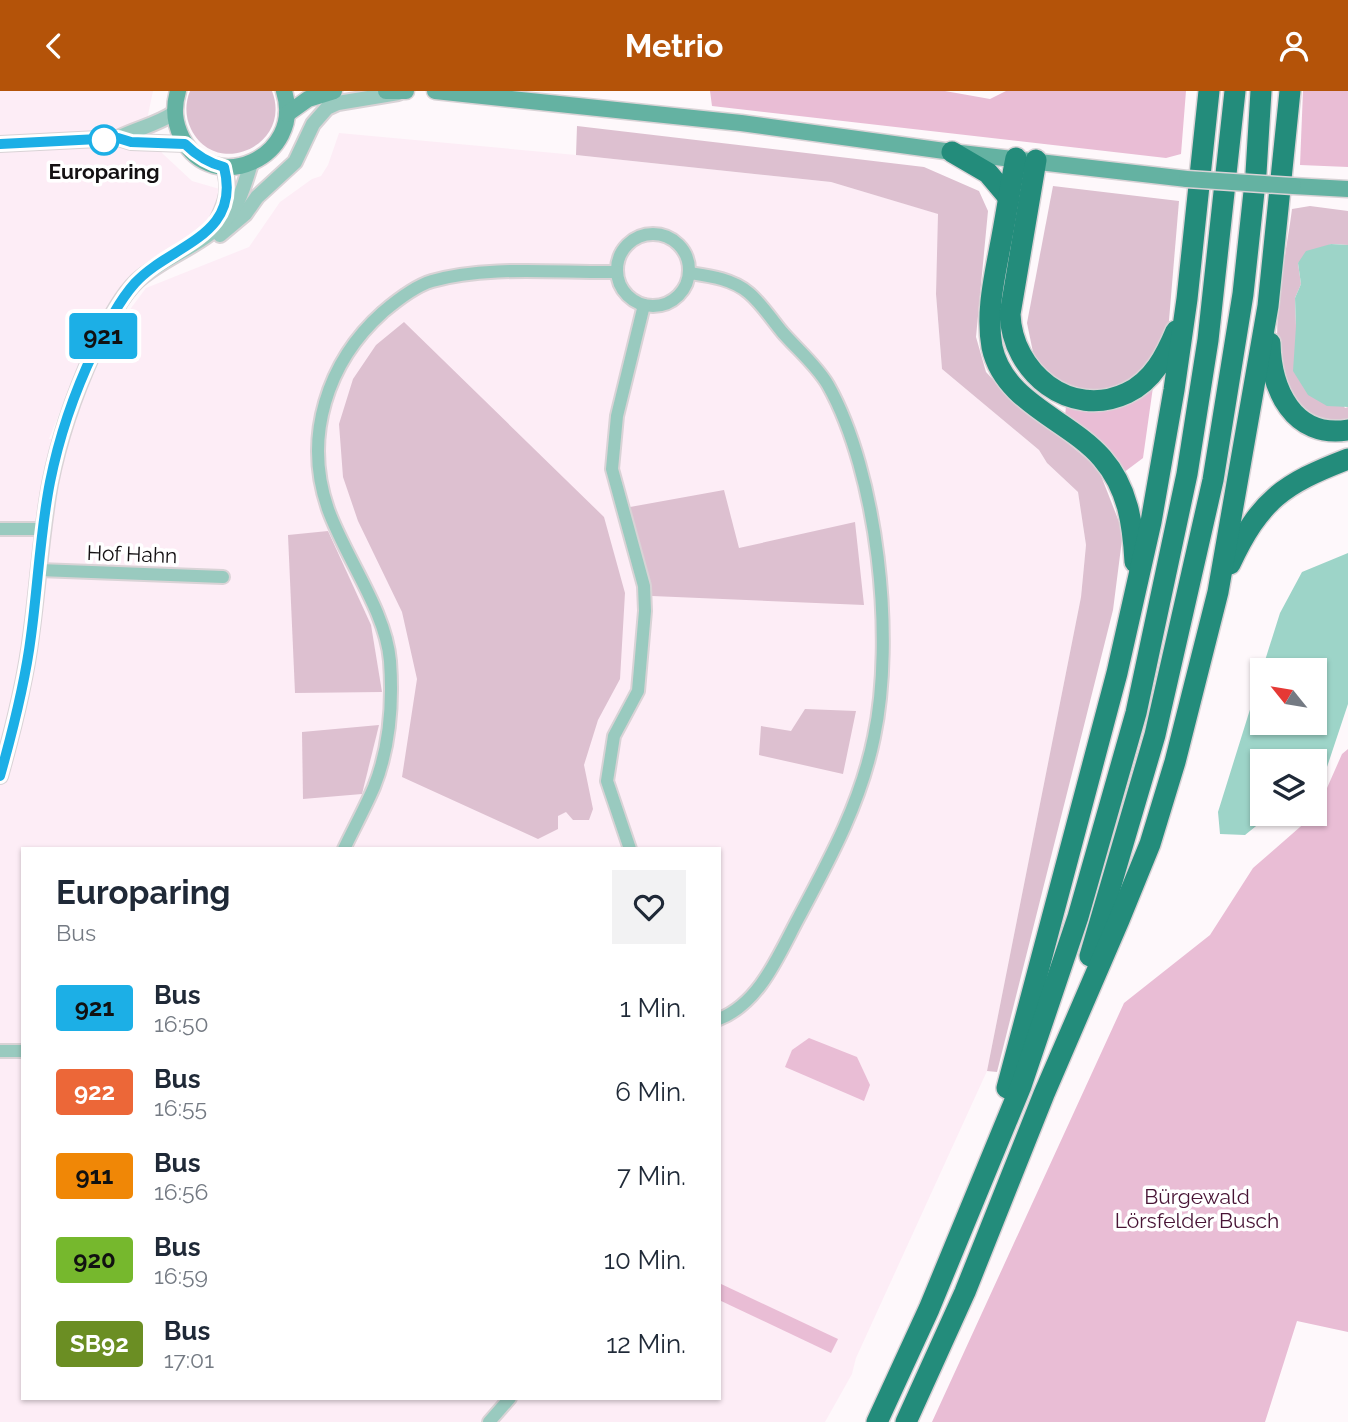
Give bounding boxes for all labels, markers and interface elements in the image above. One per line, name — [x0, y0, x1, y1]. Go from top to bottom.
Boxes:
icon: back — [35, 27, 73, 65]
text: Metrio — [625, 27, 723, 64]
icon: person — [1275, 27, 1313, 65]
marker: Europaring — [89, 125, 119, 155]
place label: Europaring — [48, 159, 160, 184]
line badge: 921 — [63, 313, 143, 359]
text: 921 — [83, 321, 123, 350]
street label: Hof Hahn — [86, 540, 178, 568]
north arrow — [1250, 658, 1326, 735]
map controls — [1250, 658, 1327, 826]
button: layers — [1250, 749, 1327, 826]
button: heart — [612, 870, 686, 944]
text: Europaring — [56, 873, 231, 912]
text: Bus — [56, 919, 96, 946]
text: Bus — [154, 980, 201, 1010]
text: 921 — [75, 993, 114, 1022]
text: 1 Min. — [620, 993, 686, 1023]
text: 16:50 — [154, 1010, 209, 1037]
text: Bus — [154, 1064, 201, 1094]
text: 922 — [74, 1077, 115, 1106]
text: 6 Min. — [615, 1077, 686, 1107]
text: 16:55 — [154, 1094, 207, 1121]
text: Bus — [154, 1148, 201, 1178]
text: 911 — [76, 1161, 113, 1190]
text: 7 Min. — [617, 1161, 686, 1191]
text: 16:56 — [154, 1178, 208, 1205]
park label: Bürgewald Lörsfelder Busch — [1115, 1184, 1279, 1233]
text: Bus — [154, 1232, 201, 1262]
text: 920 — [73, 1245, 116, 1274]
text: 10 Min. — [604, 1245, 686, 1275]
text: 16:59 — [154, 1262, 208, 1289]
text: Bus — [164, 1316, 210, 1346]
text: SB92 — [70, 1329, 129, 1358]
text: 12 Min. — [606, 1329, 686, 1359]
text: 17:01 — [164, 1346, 214, 1373]

